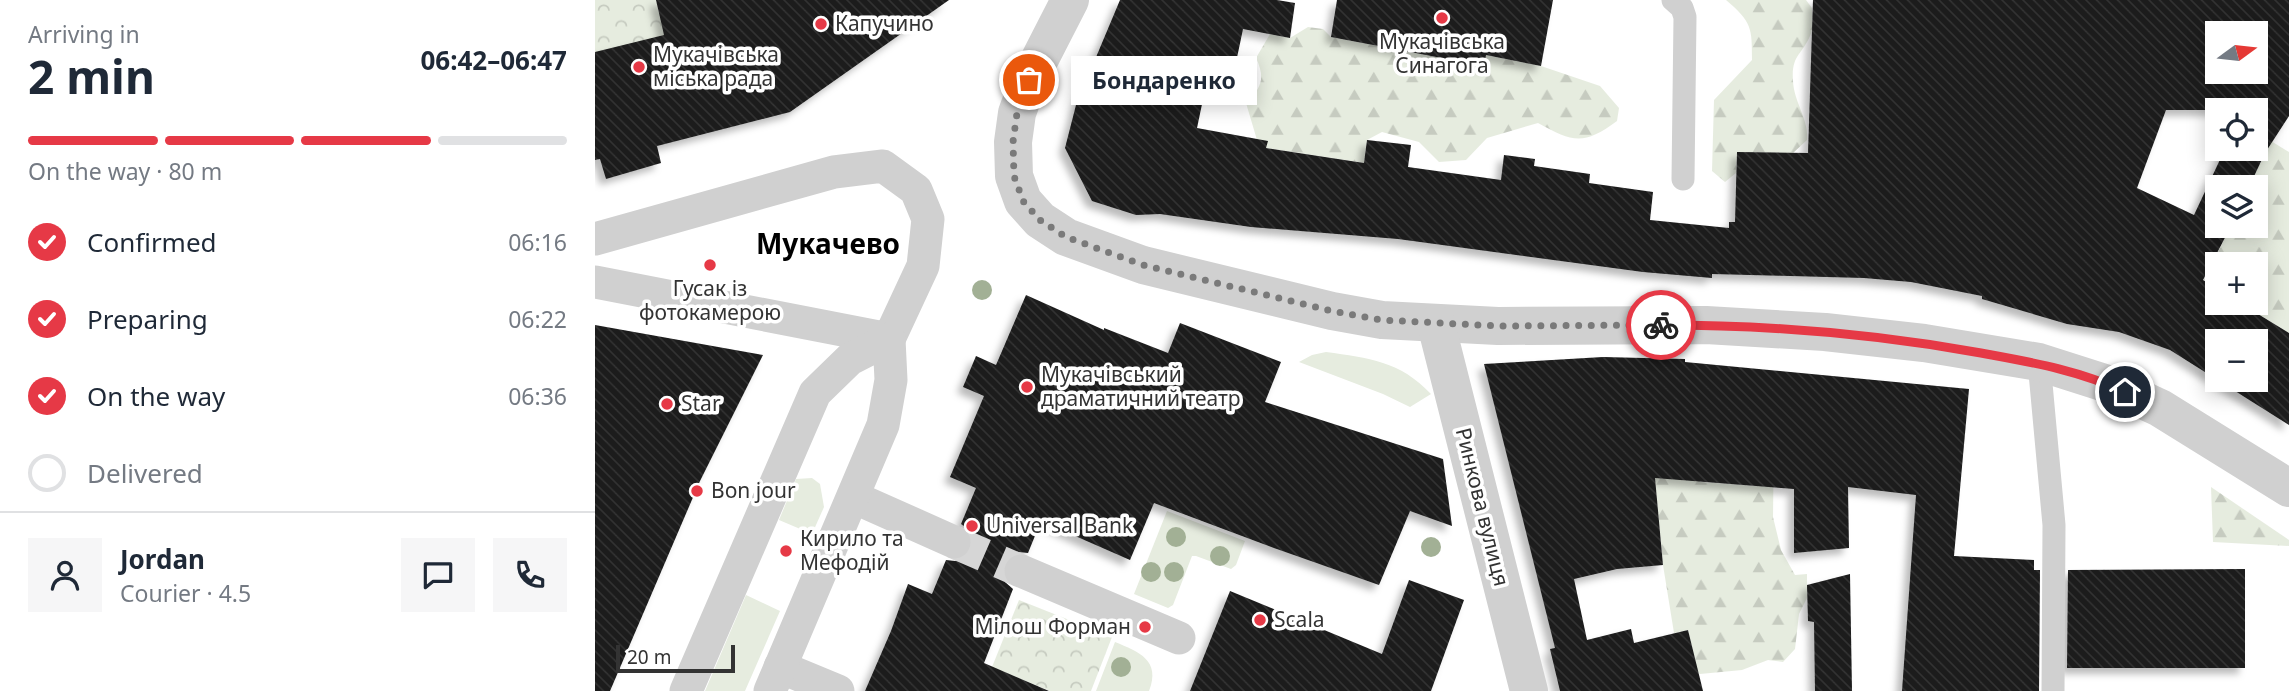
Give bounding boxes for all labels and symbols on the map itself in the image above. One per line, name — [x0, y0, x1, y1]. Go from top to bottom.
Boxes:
place label: Капучино — [835, 9, 934, 37]
marker: Мукачівська Синагога — [1434, 10, 1450, 26]
marker: Капучино — [813, 16, 829, 32]
north arrow — [2205, 21, 2268, 84]
place label: Мукачівська Синагога — [1379, 27, 1505, 79]
place label: Мукачівська міська рада — [653, 40, 779, 92]
pin — [999, 50, 1059, 110]
callout: Бондаренко — [1071, 56, 1257, 104]
marker: Мукачівська міська рада — [631, 59, 647, 75]
district label: Мукачево — [756, 224, 900, 262]
marker: Гусак із фотокамерою — [702, 257, 718, 273]
place label: Гусак із фотокамерою — [639, 274, 781, 326]
courier — [1626, 290, 1696, 360]
place label: Мукачівський драматичний театр — [1041, 360, 1241, 412]
pin — [2095, 362, 2155, 422]
marker: Мукачівський драматичний театр — [1019, 379, 1035, 395]
place label: Star — [681, 389, 721, 417]
marker: Star — [659, 396, 675, 412]
street label: Ринкова вулиця — [1450, 425, 1516, 589]
place label: Bon jour — [711, 476, 796, 504]
marker: Bon jour — [689, 483, 705, 499]
place label: Universal Bank — [986, 511, 1134, 539]
marker: Universal Bank — [964, 518, 980, 534]
place label: Кирило та Мефодій — [800, 524, 904, 576]
marker: Кирило та Мефодій — [778, 543, 794, 559]
place label: Scala — [1274, 605, 1325, 633]
place label: Мілош Форман — [974, 612, 1131, 640]
marker: Scala — [1252, 612, 1268, 628]
marker: Мілош Форман — [1137, 619, 1153, 635]
scale bar — [616, 642, 735, 674]

